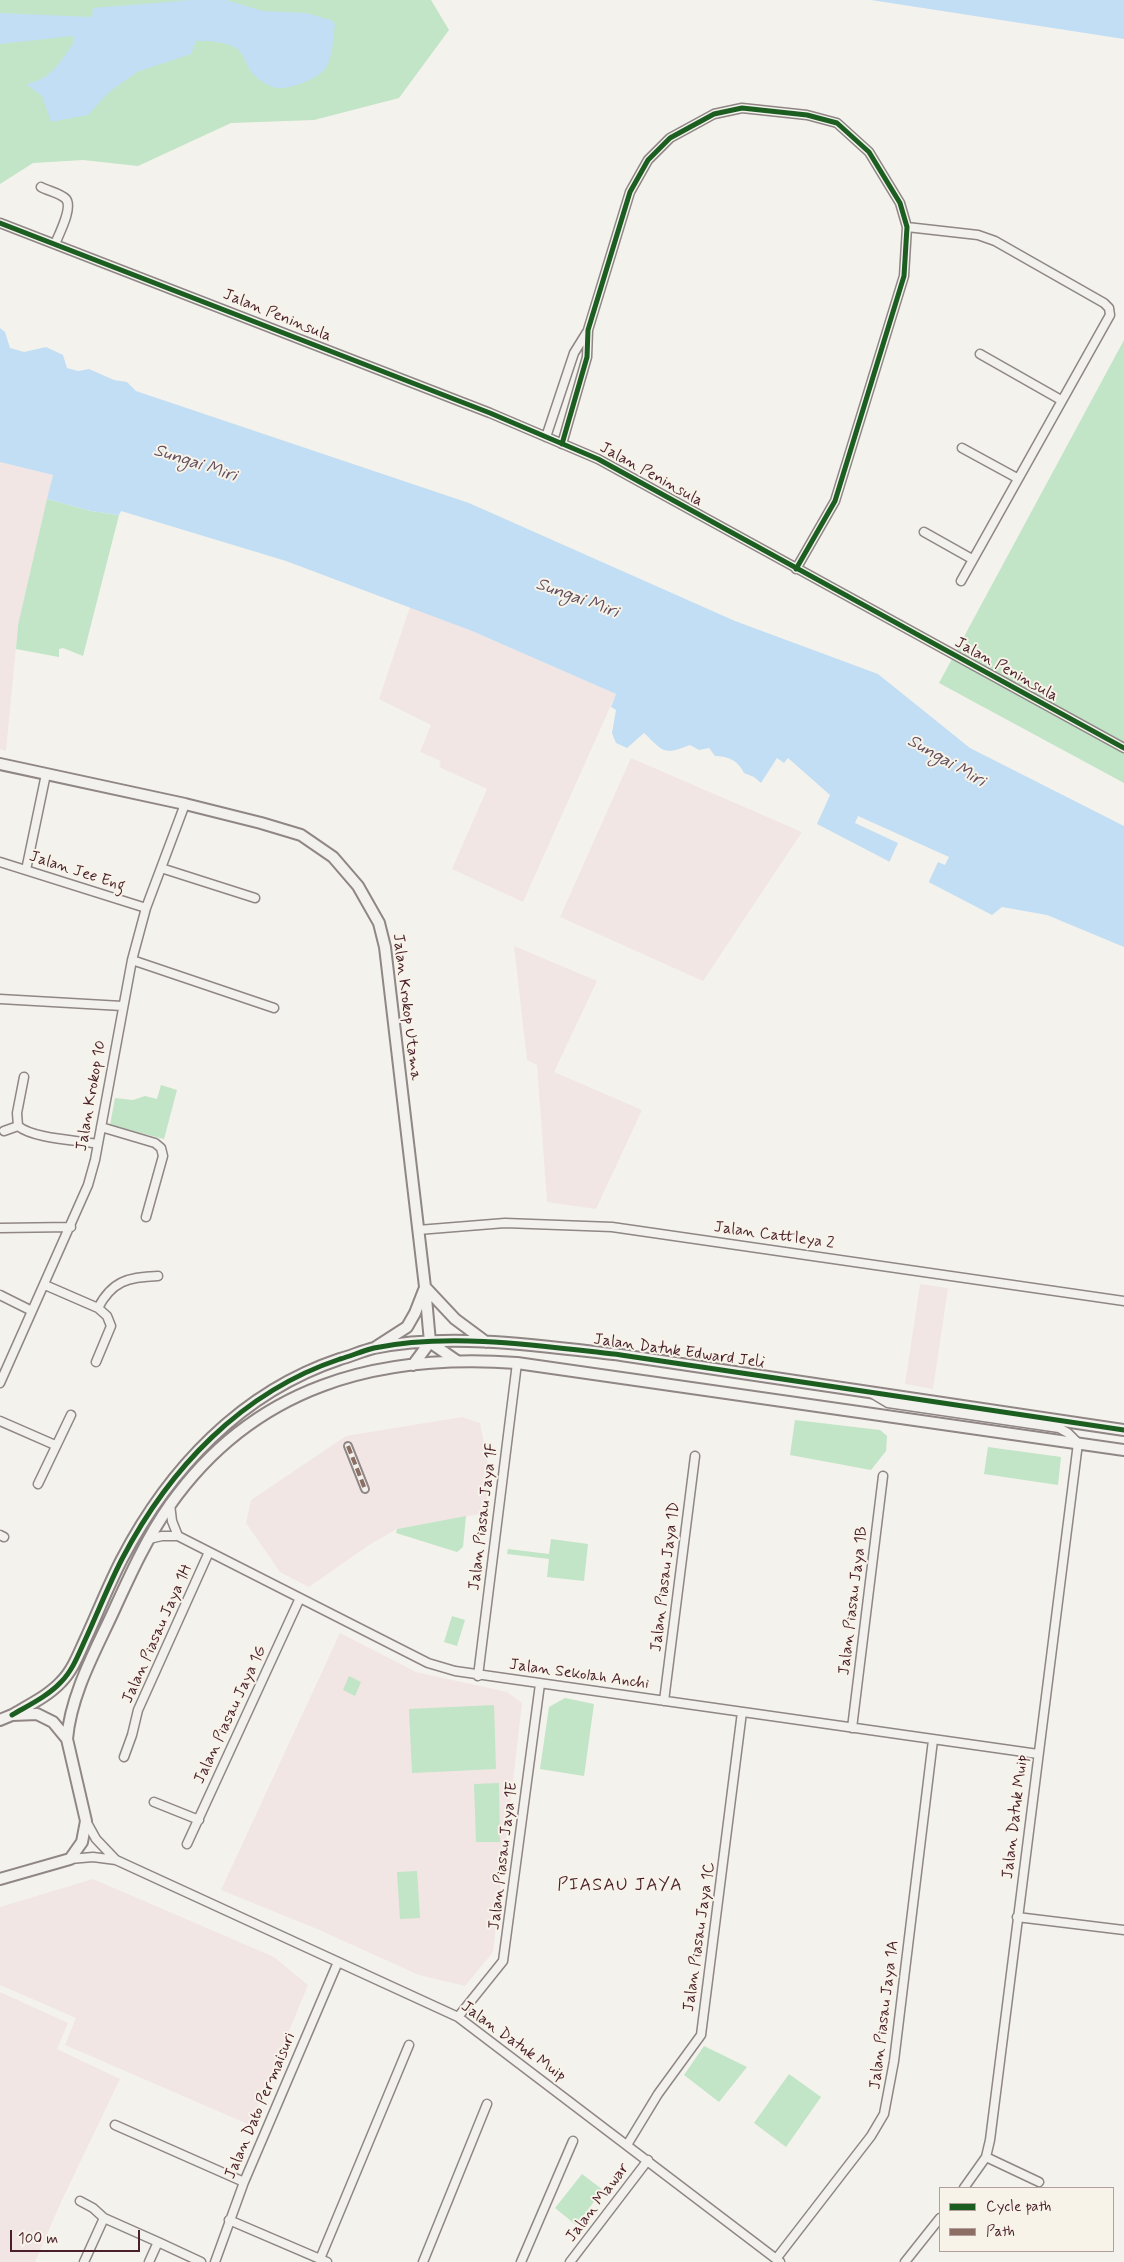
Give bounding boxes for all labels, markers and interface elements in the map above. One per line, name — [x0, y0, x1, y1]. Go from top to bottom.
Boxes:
street label: Jalan Peninsula — [220, 286, 334, 346]
street label: Jalan Peninsula — [596, 439, 706, 511]
water label: Sungai Miri — [150, 440, 240, 488]
water label: Sungai Miri — [533, 574, 621, 624]
street label: Jalan Peninsula — [951, 634, 1061, 706]
water label: Sungai Miri — [903, 731, 989, 793]
street label: Jalan Jee Eng — [27, 847, 127, 897]
street label: Jalan Krokop Utama — [387, 932, 425, 1082]
street label: Jalan Krokop 10 — [73, 1039, 111, 1153]
street label: Jalan Cattleya 2 — [713, 1218, 835, 1254]
street label: Jalan Datuk Edward Jeli — [592, 1330, 766, 1374]
street label: Jalan Piasau Jaya 1F — [465, 1442, 503, 1592]
street label: Jalan Piasau Jaya 1D — [647, 1501, 685, 1653]
street label: Jalan Piasau Jaya 1B — [835, 1525, 873, 1677]
street label: Jalan Piasau Jaya 1H — [119, 1561, 197, 1707]
street label: Jalan Piasau Jaya 1G — [191, 1643, 271, 1787]
street label: Jalan Sekolah Anchi — [508, 1656, 650, 1694]
street label: Jalan Datuk Muip — [999, 1754, 1033, 1880]
street label: Jalan Piasau Jaya 1E — [485, 1781, 523, 1931]
street label: Jalan Piasau Jaya 1C — [680, 1861, 720, 2013]
district label: PIASAU JAYA — [557, 1875, 683, 1897]
street label: Jalan Piasau Jaya 1A — [866, 1939, 904, 2091]
street label: Jalan Datuk Muip — [457, 1998, 569, 2086]
street label: Jalan Dato Permaisuri — [221, 2030, 301, 2182]
street label: Jalan Mawar — [562, 2160, 634, 2246]
legend — [939, 2187, 1114, 2252]
text: Cycle path — [986, 2197, 1051, 2217]
scale bar — [12, 2220, 142, 2252]
text: Path — [986, 2222, 1015, 2242]
text: 100 m — [18, 2229, 58, 2249]

